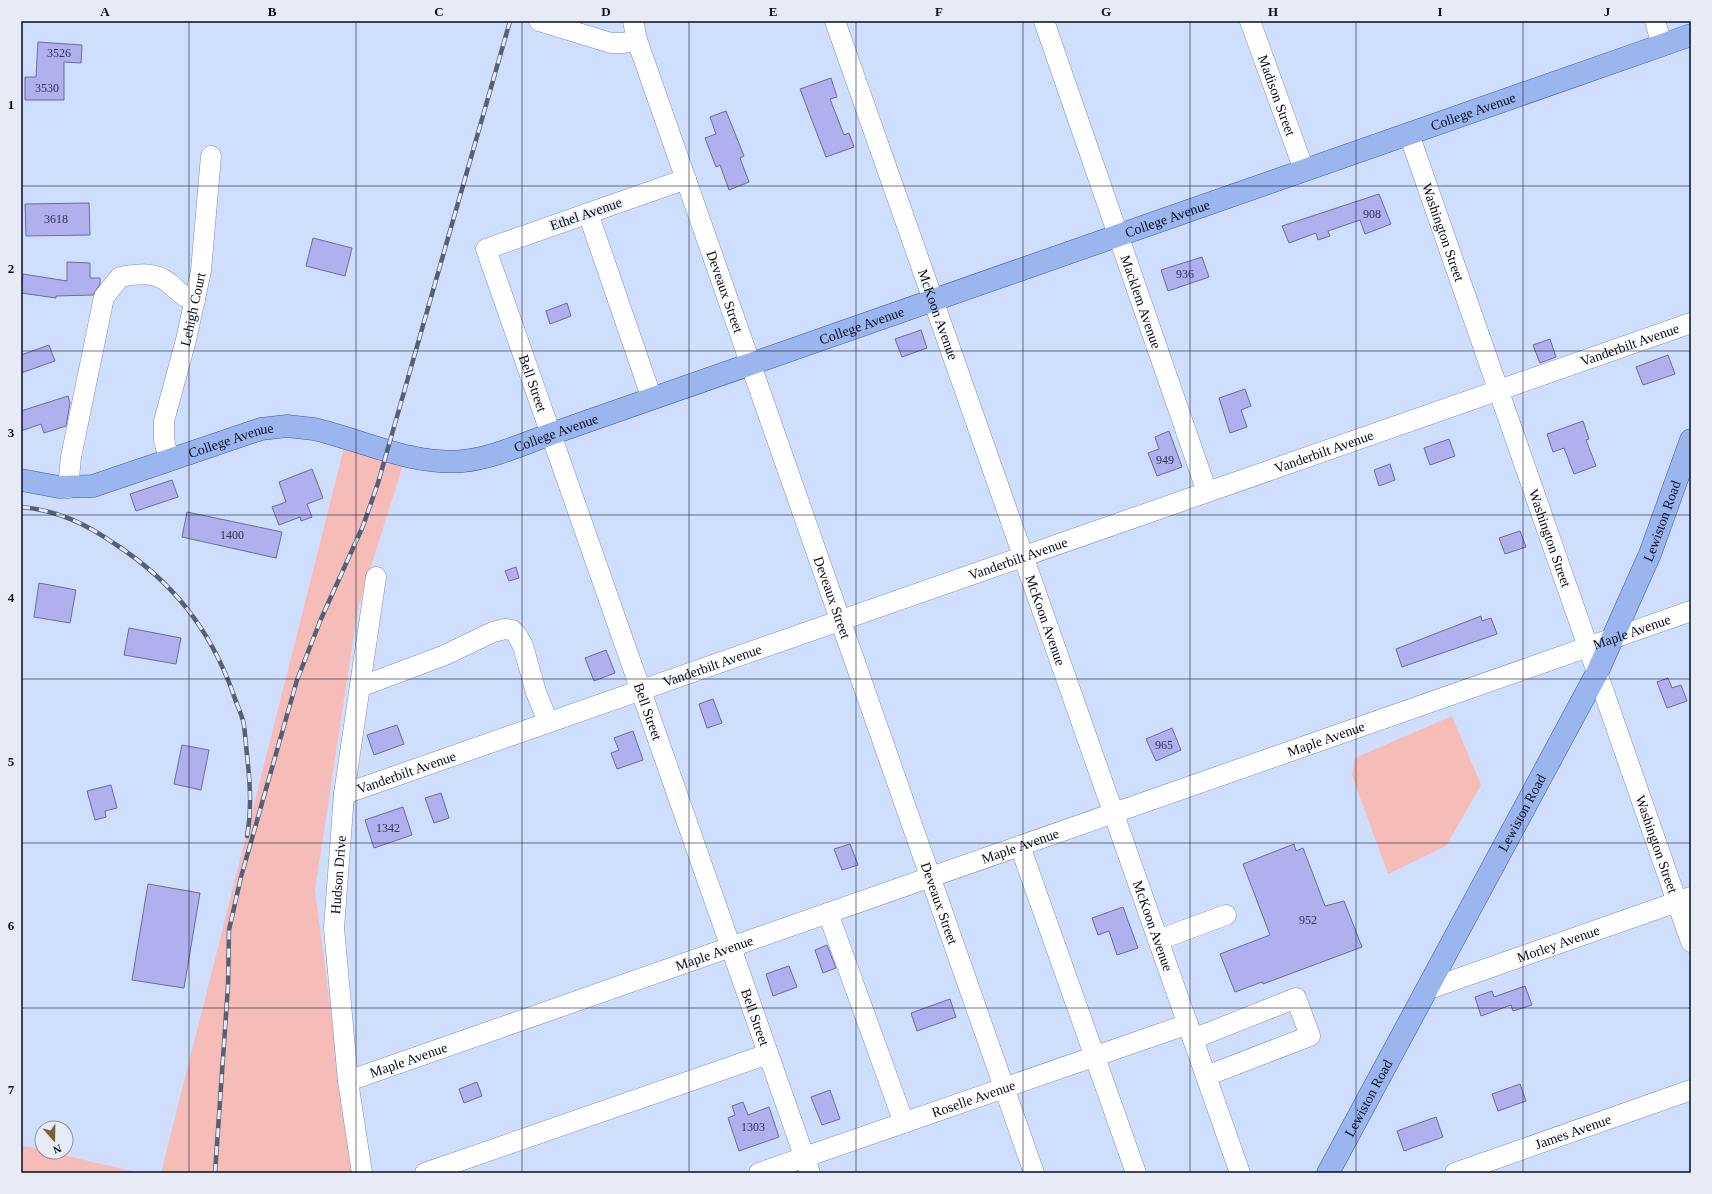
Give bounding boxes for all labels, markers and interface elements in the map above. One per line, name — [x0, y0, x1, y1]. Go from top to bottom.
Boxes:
text: A — [100, 4, 110, 19]
text: B — [268, 4, 277, 19]
text: C — [434, 4, 444, 19]
text: D — [601, 4, 611, 19]
text: E — [769, 4, 777, 19]
text: F — [935, 4, 943, 19]
text: G — [1101, 4, 1111, 19]
text: H — [1268, 4, 1278, 19]
text: I — [1437, 4, 1443, 19]
text: J — [1604, 4, 1611, 19]
house number: 3526 — [47, 46, 71, 60]
street label: Madison Street — [1255, 53, 1299, 138]
house number: 3530 — [35, 81, 59, 95]
street label: College Avenue — [1429, 90, 1518, 133]
text: 1 — [8, 97, 14, 112]
street label: Washington Street — [1419, 181, 1467, 283]
street label: Ethel Avenue — [548, 195, 624, 233]
street label: College Avenue — [1123, 197, 1212, 240]
house number: 908 — [1363, 207, 1381, 221]
house number: 3618 — [44, 212, 68, 226]
street label: Deveaux Street — [704, 249, 746, 335]
street label: Macklem Avenue — [1118, 253, 1164, 350]
text: 2 — [8, 261, 14, 276]
street label: McKoon Avenue — [915, 267, 961, 362]
house number: 936 — [1176, 267, 1194, 281]
street label: Lehigh Court — [177, 271, 208, 348]
street label: College Avenue — [817, 304, 906, 347]
street label: Vanderbilt Avenue — [1578, 320, 1681, 369]
street label: Bell Street — [516, 353, 550, 414]
street label: College Avenue — [512, 411, 600, 455]
street label: College Avenue — [186, 420, 274, 461]
text: 3 — [8, 425, 15, 440]
street label: Vanderbilt Avenue — [1272, 427, 1375, 476]
house number: 949 — [1156, 453, 1174, 467]
street label: Lewiston Road — [1640, 478, 1683, 564]
street label: Washington Street — [1526, 487, 1574, 589]
house number: 1400 — [220, 528, 244, 542]
street label: Vanderbilt Avenue — [967, 534, 1069, 583]
street label: Deveaux Street — [811, 554, 854, 641]
street label: McKoon Avenue — [1023, 573, 1068, 667]
text: 4 — [8, 590, 15, 605]
street label: Maple Avenue — [1591, 611, 1672, 652]
street label: Vanderbilt Avenue — [661, 641, 764, 689]
street label: Bell Street — [631, 681, 665, 742]
street label: Maple Avenue — [1285, 718, 1367, 759]
house number: 965 — [1155, 738, 1173, 752]
street label: Vanderbilt Avenue — [355, 748, 458, 796]
text: 5 — [8, 754, 15, 769]
street label: Lewiston Road — [1495, 772, 1549, 854]
street label: Washington Street — [1633, 793, 1681, 895]
house number: 1342 — [376, 821, 400, 835]
street label: Maple Avenue — [979, 825, 1061, 866]
street label: Hudson Drive — [328, 835, 348, 915]
street label: Deveaux Street — [918, 860, 961, 946]
street label: McKoon Avenue — [1130, 878, 1176, 973]
house number: 952 — [1299, 913, 1317, 927]
text: 6 — [8, 918, 15, 933]
street label: Morley Avenue — [1515, 922, 1601, 965]
street label: Maple Avenue — [674, 932, 755, 973]
street label: Bell Street — [738, 987, 772, 1048]
street label: Maple Avenue — [368, 1039, 449, 1080]
street label: Lewiston Road — [1341, 1057, 1395, 1139]
street label: Roselle Avenue — [930, 1077, 1017, 1120]
text: 7 — [8, 1082, 15, 1097]
street label: James Avenue — [1533, 1111, 1613, 1152]
north arrow — [34, 1120, 74, 1160]
house number: 1303 — [741, 1120, 765, 1134]
text: N — [52, 1142, 63, 1156]

